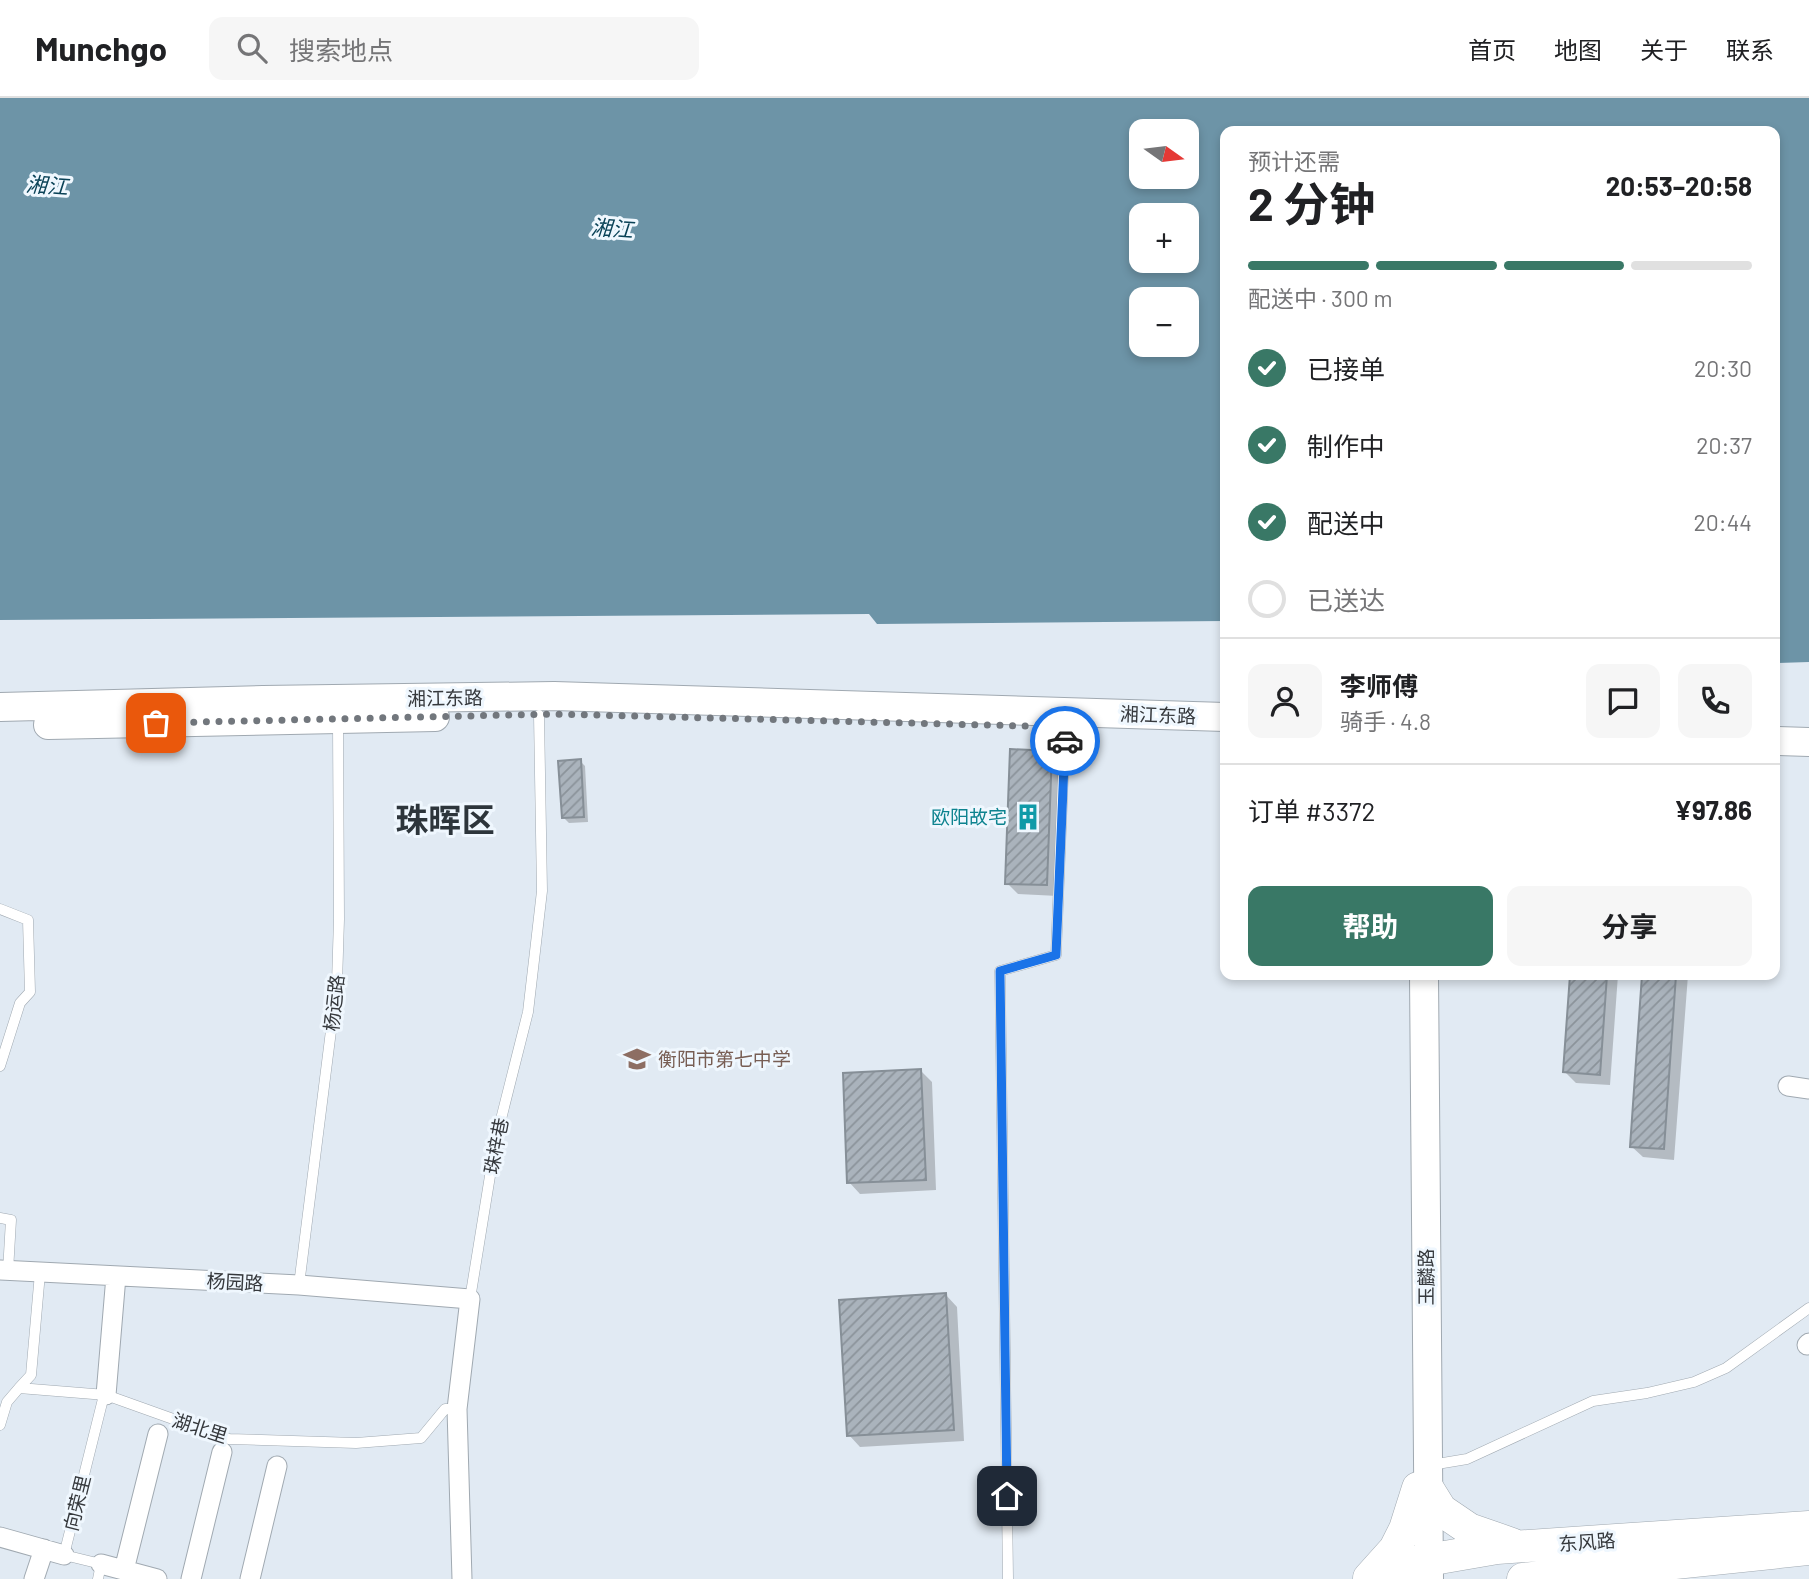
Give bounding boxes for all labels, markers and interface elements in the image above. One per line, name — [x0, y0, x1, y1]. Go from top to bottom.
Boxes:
search box — [209, 17, 699, 80]
text: Munchgo — [35, 28, 167, 68]
icon: search — [233, 29, 271, 67]
text: 搜索地点 — [289, 34, 393, 65]
text: 首页 — [1468, 35, 1516, 64]
text: 地图 — [1554, 35, 1602, 64]
text: 关于 — [1640, 35, 1688, 64]
text: 联系 — [1726, 35, 1774, 64]
north arrow — [1129, 119, 1199, 189]
map controls — [1129, 119, 1199, 357]
text: 预计还需 — [1248, 147, 1340, 175]
text: 20:53–20:58 — [1606, 170, 1752, 201]
water label: 湘江 — [25, 171, 71, 199]
text: 2 分钟 — [1248, 175, 1375, 230]
button: + — [1129, 203, 1199, 273]
water label: 湘江 — [590, 214, 636, 242]
text: 配送中 · 300 m — [1248, 284, 1393, 312]
button: − — [1129, 287, 1199, 357]
icon: check — [1248, 349, 1286, 387]
text: 已接单 — [1307, 353, 1385, 384]
text: 20:30 — [1694, 354, 1752, 382]
icon: check — [1248, 426, 1286, 464]
text: 制作中 — [1307, 430, 1385, 461]
text: 20:37 — [1696, 431, 1752, 459]
icon: check — [1248, 503, 1286, 541]
text: 配送中 — [1307, 507, 1385, 538]
text: 20:44 — [1694, 508, 1752, 536]
text: 已送达 — [1307, 584, 1385, 615]
button: person — [1248, 664, 1322, 738]
button: chat — [1586, 664, 1660, 738]
button: phone — [1678, 664, 1752, 738]
text: 李师傅 — [1340, 670, 1418, 701]
street label: 湘江东路 — [407, 685, 483, 710]
pin — [126, 693, 186, 753]
street label: 湘江东路 — [1120, 702, 1196, 727]
icon: bag — [137, 704, 175, 742]
courier — [1030, 706, 1100, 776]
text: 骑手 · 4.8 — [1340, 707, 1431, 735]
icon: car — [1046, 722, 1084, 760]
text: ¥97.86 — [1674, 794, 1752, 825]
text: 订单 #3372 — [1248, 795, 1375, 826]
district label: 珠晖区 — [396, 799, 495, 839]
building icon: 欧阳故宅 — [1013, 802, 1043, 832]
place label: 欧阳故宅 — [931, 805, 1007, 828]
button: 帮助 — [1248, 886, 1493, 966]
button: 分享 — [1507, 886, 1752, 966]
street label: 杨运路 — [319, 973, 348, 1033]
school or university icon: 衡阳市第七中学 — [622, 1044, 652, 1074]
place label: 衡阳市第七中学 — [658, 1047, 791, 1070]
street label: 珠梓巷 — [479, 1116, 512, 1176]
street label: 玉麟路 — [1414, 1248, 1437, 1306]
street label: 杨园路 — [206, 1269, 264, 1294]
street label: 湖北里 — [169, 1408, 231, 1447]
pin — [977, 1466, 1037, 1526]
street label: 向荣里 — [58, 1472, 95, 1533]
icon: home — [988, 1477, 1026, 1515]
street label: 东风路 — [1558, 1528, 1616, 1555]

